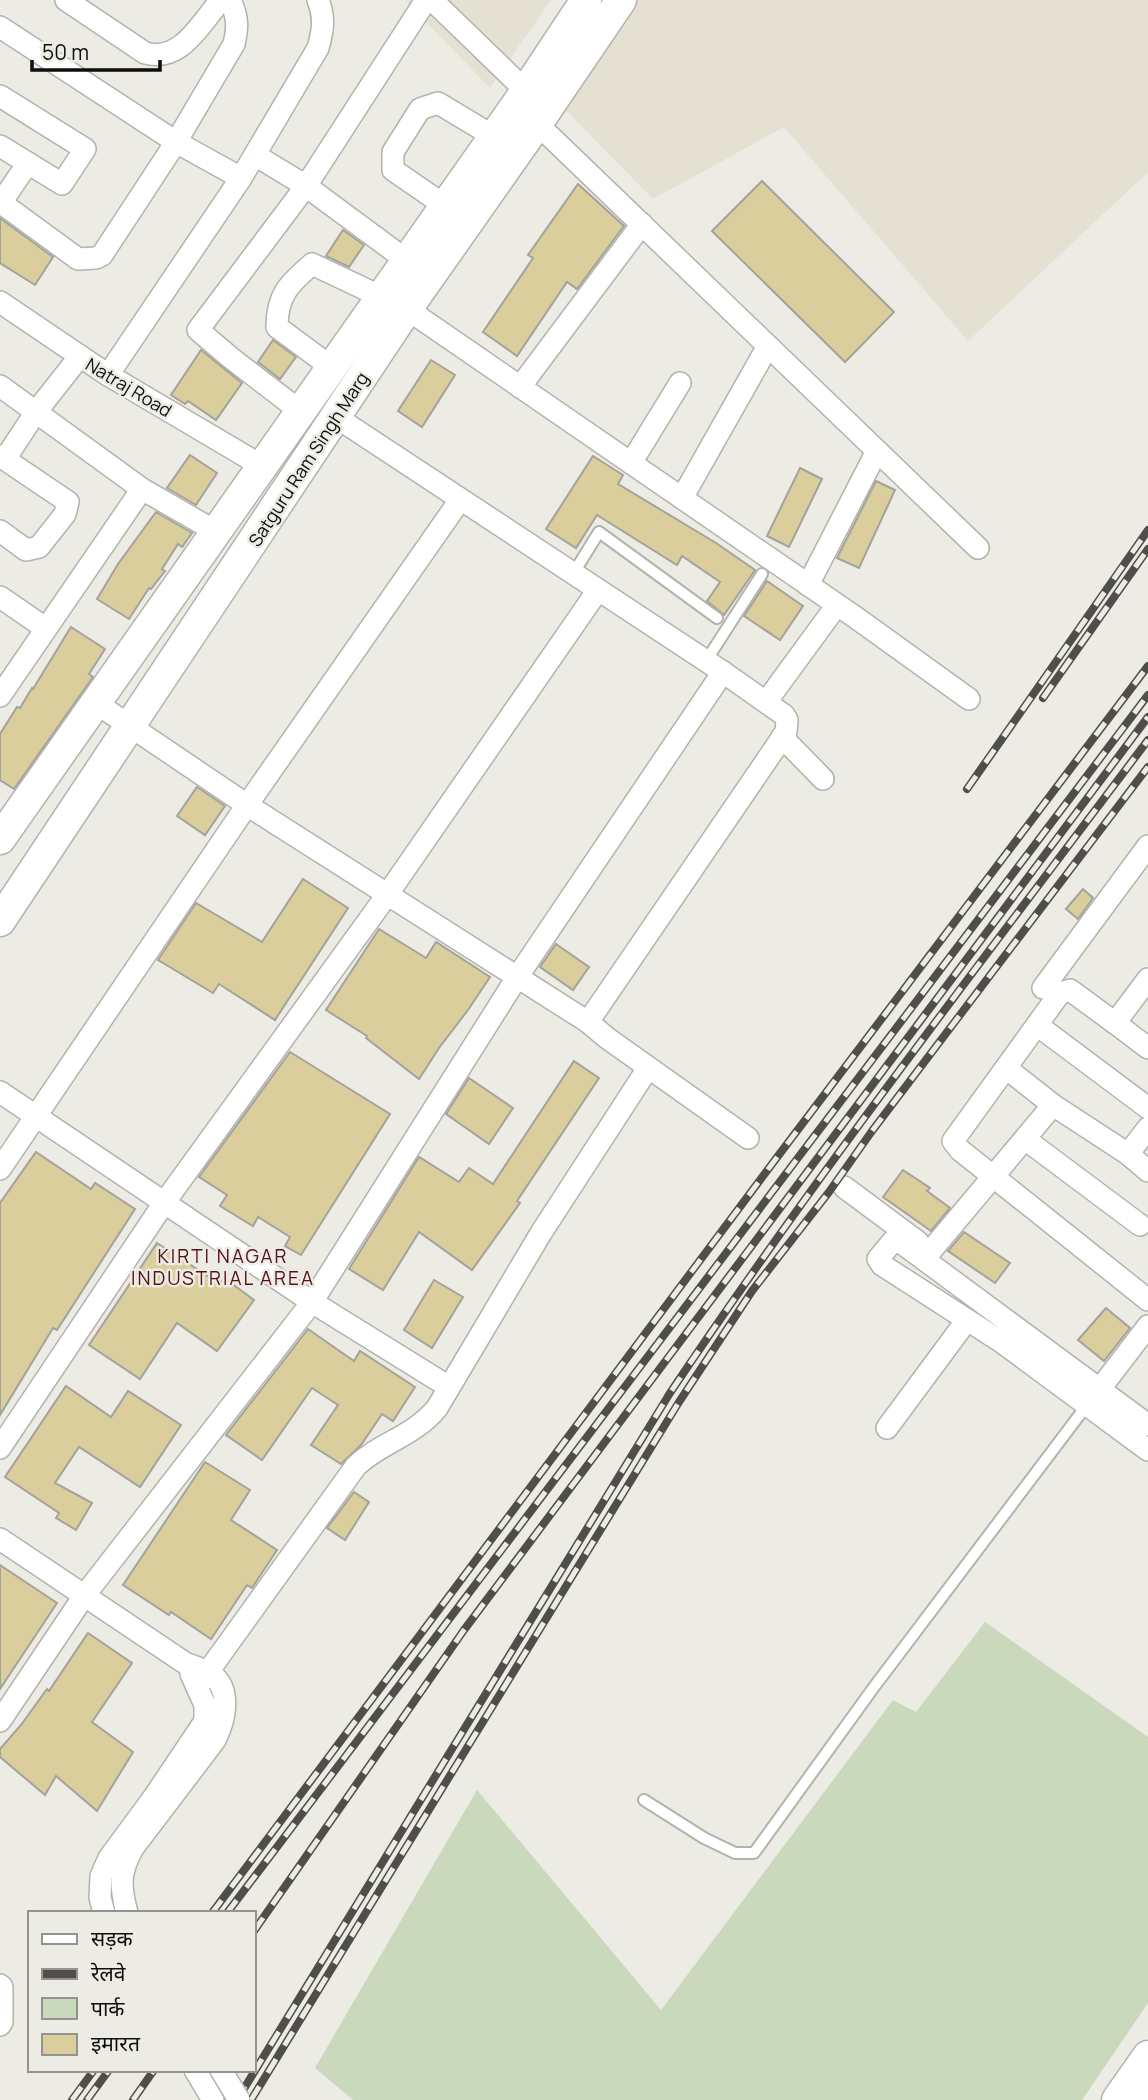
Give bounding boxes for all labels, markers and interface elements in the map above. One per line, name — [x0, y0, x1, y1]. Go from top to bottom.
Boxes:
scale bar — [32, 28, 159, 72]
text: 50 m — [42, 38, 89, 66]
street label: Natraj Road — [81, 352, 177, 422]
street label: Satguru Ram Singh Marg — [243, 367, 373, 551]
district label: KIRTI NAGAR INDUSTRIAL AREA — [131, 1243, 315, 1291]
legend — [28, 1911, 256, 2072]
text: सड़क — [91, 1924, 133, 1952]
text: रेलवे — [90, 1959, 126, 1987]
text: पार्क — [91, 1994, 125, 2022]
text: इमारत — [91, 2029, 141, 2057]

